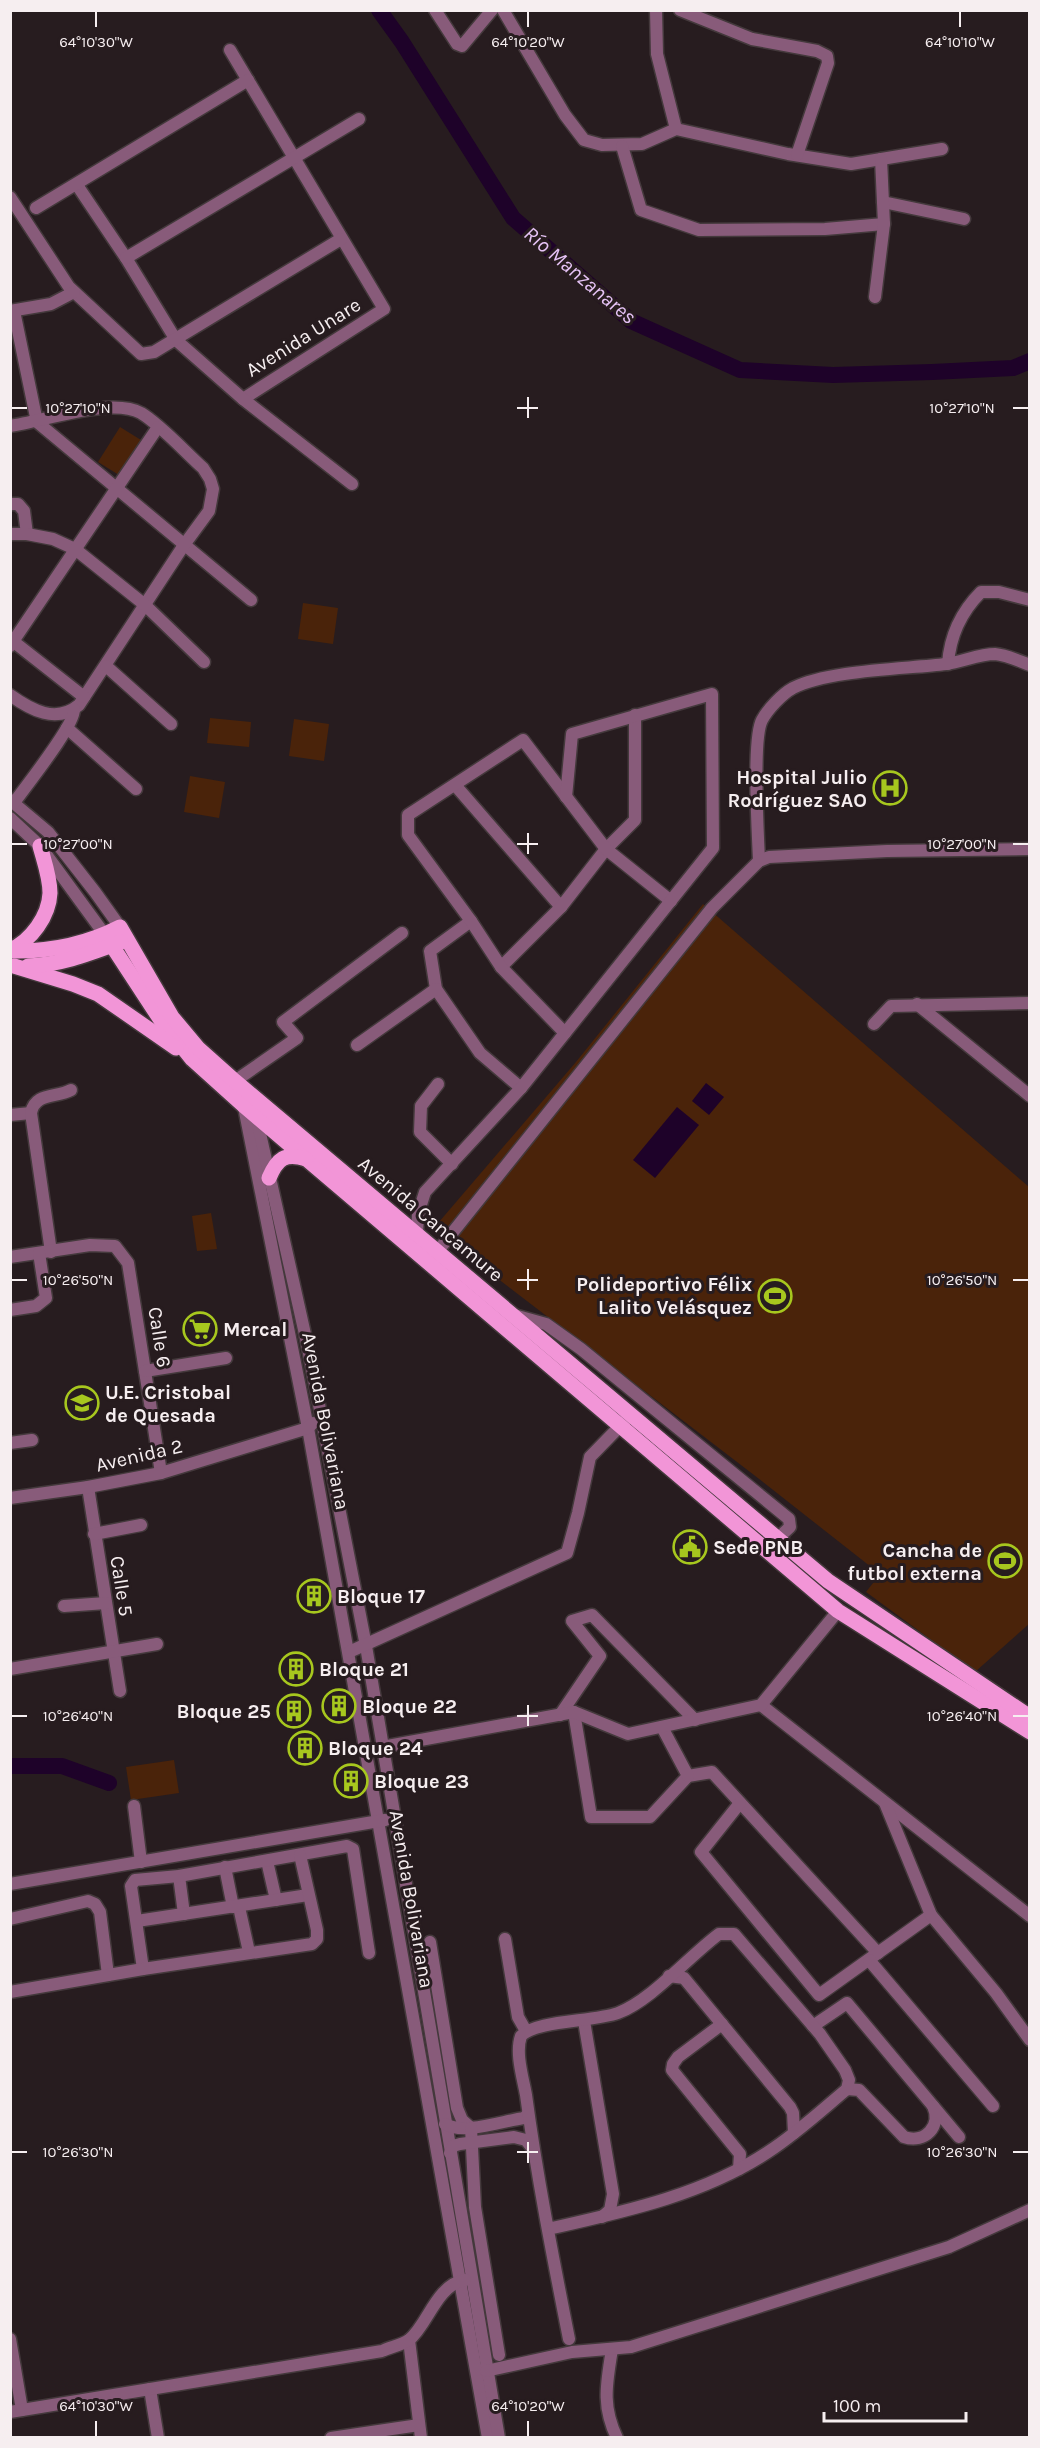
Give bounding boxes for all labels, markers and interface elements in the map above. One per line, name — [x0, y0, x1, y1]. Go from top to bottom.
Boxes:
text: 64°10'30"W — [59, 33, 133, 51]
text: 64°10'20"W — [491, 33, 565, 51]
text: 64°10'10"W — [925, 33, 995, 51]
water label: Río Manzanares — [519, 221, 641, 329]
street label: Avenida Unare — [242, 293, 365, 382]
text: 10°27'10"N — [45, 399, 111, 417]
text: 10°27'10"N — [929, 399, 995, 417]
place label: Hospital Julio Rodríguez SAO — [727, 766, 867, 812]
hospital icon: Hospital Julio Rodríguez SAO — [872, 770, 908, 806]
text: 10°27'00"N — [43, 835, 113, 853]
text: 10°27'00"N — [927, 835, 997, 853]
street label: Avenida Cancamure — [354, 1152, 508, 1287]
text: 10°26'50"N — [43, 1271, 113, 1289]
text: 10°26'50"N — [927, 1271, 997, 1289]
place label: Polideportivo Félix Lalito Velásquez — [576, 1273, 752, 1319]
sports icon: Polideportivo Félix Lalito Velásquez — [757, 1278, 793, 1314]
street label: Calle 6 — [143, 1305, 176, 1369]
supermarket icon: Mercal — [182, 1311, 218, 1347]
place label: Mercal — [223, 1318, 287, 1341]
street label: Avenida Bolivariana — [297, 1330, 354, 1512]
place label: U.E. Cristobal de Quesada — [105, 1381, 231, 1427]
school or university icon: U.E. Cristobal de Quesada — [64, 1385, 100, 1421]
street label: Avenida 2 — [93, 1434, 185, 1477]
public building icon: Sede PNB — [672, 1529, 708, 1565]
place label: Sede PNB — [713, 1536, 803, 1559]
place label: Cancha de futbol externa — [847, 1539, 982, 1585]
sports icon: Cancha de futbol externa — [987, 1543, 1023, 1579]
street label: Calle 5 — [105, 1554, 138, 1618]
building icon: Bloque 17 — [296, 1578, 332, 1614]
place label: Bloque 17 — [337, 1585, 425, 1608]
building icon: Bloque 21 — [278, 1651, 314, 1687]
place label: Bloque 21 — [319, 1658, 409, 1681]
building icon: Bloque 22 — [321, 1688, 357, 1724]
building icon: Bloque 25 — [276, 1693, 312, 1729]
place label: Bloque 22 — [362, 1695, 457, 1718]
place label: Bloque 25 — [176, 1700, 271, 1723]
text: 10°26'40"N — [43, 1707, 113, 1725]
text: 10°26'40"N — [927, 1707, 997, 1725]
building icon: Bloque 24 — [287, 1730, 323, 1766]
place label: Bloque 24 — [328, 1737, 423, 1760]
building icon: Bloque 23 — [333, 1763, 369, 1799]
place label: Bloque 23 — [374, 1770, 469, 1793]
street label: Avenida Bolivariana — [385, 1808, 438, 1990]
text: 10°26'30"N — [43, 2143, 113, 2161]
text: 10°26'30"N — [927, 2143, 997, 2161]
scale bar — [824, 2385, 966, 2423]
text: 100 m — [833, 2395, 881, 2417]
text: 64°10'30"W — [59, 2397, 133, 2415]
text: 64°10'20"W — [491, 2397, 565, 2415]

